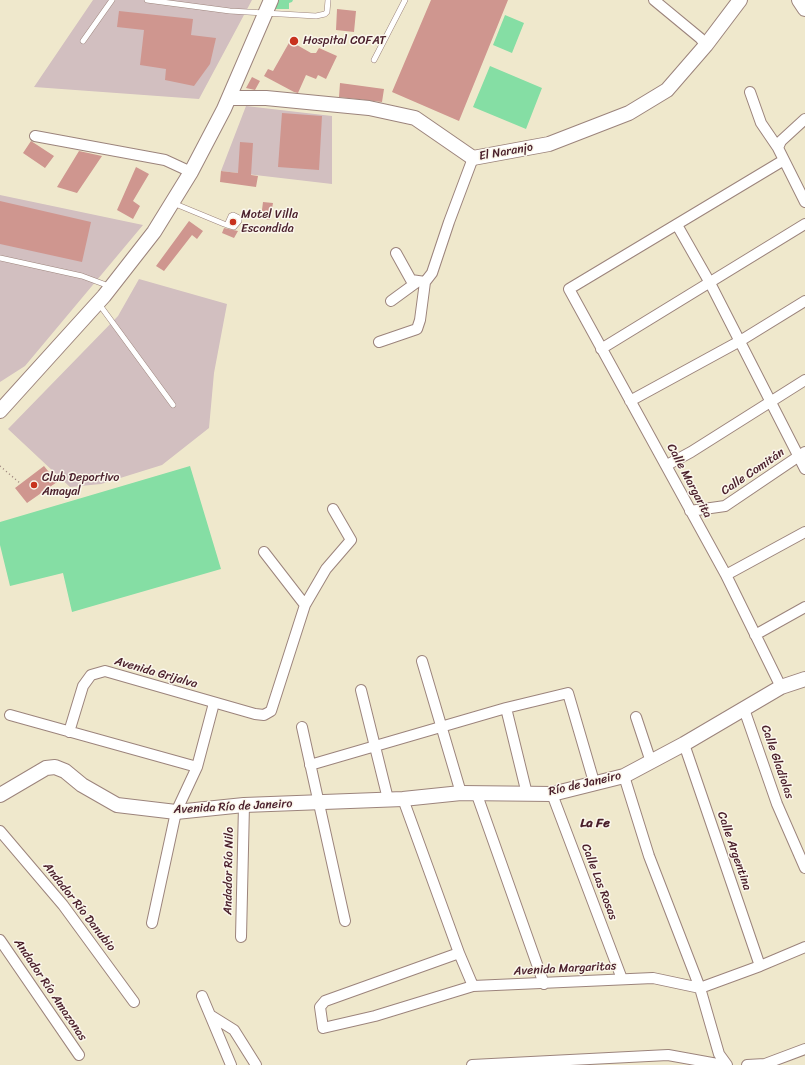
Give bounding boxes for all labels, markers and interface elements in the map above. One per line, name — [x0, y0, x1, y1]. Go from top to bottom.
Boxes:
place label: Hospital COFAT — [303, 34, 386, 48]
marker: Hospital COFAT — [288, 35, 300, 47]
street label: El Naranjo — [478, 140, 534, 164]
place label: Motel Villa Escondida — [241, 208, 298, 236]
marker: Motel Villa Escondida — [228, 217, 238, 227]
street label: Calle Margarita — [663, 441, 715, 521]
street label: Calle Comitán — [718, 445, 788, 499]
place label: Club Deportivo Amayal — [42, 471, 119, 499]
marker: Club Deportivo Amayal — [29, 480, 39, 490]
street label: Avenida Grijalva — [113, 654, 199, 692]
street label: Calle Gladiolas — [758, 723, 796, 801]
street label: Río de Janeiro — [547, 769, 623, 799]
street label: Avenida Río de Janeiro — [173, 797, 293, 817]
street label: Calle Argentina — [714, 810, 754, 892]
district label: La Fe — [580, 816, 610, 832]
street label: Andador Río Nilo — [221, 827, 237, 915]
street label: Calle Las Rosas — [578, 842, 620, 922]
street label: Andador Río Danubio — [40, 860, 118, 954]
street label: Andador Río Amazonas — [10, 936, 90, 1044]
street label: Avenida Margaritas — [513, 959, 617, 979]

